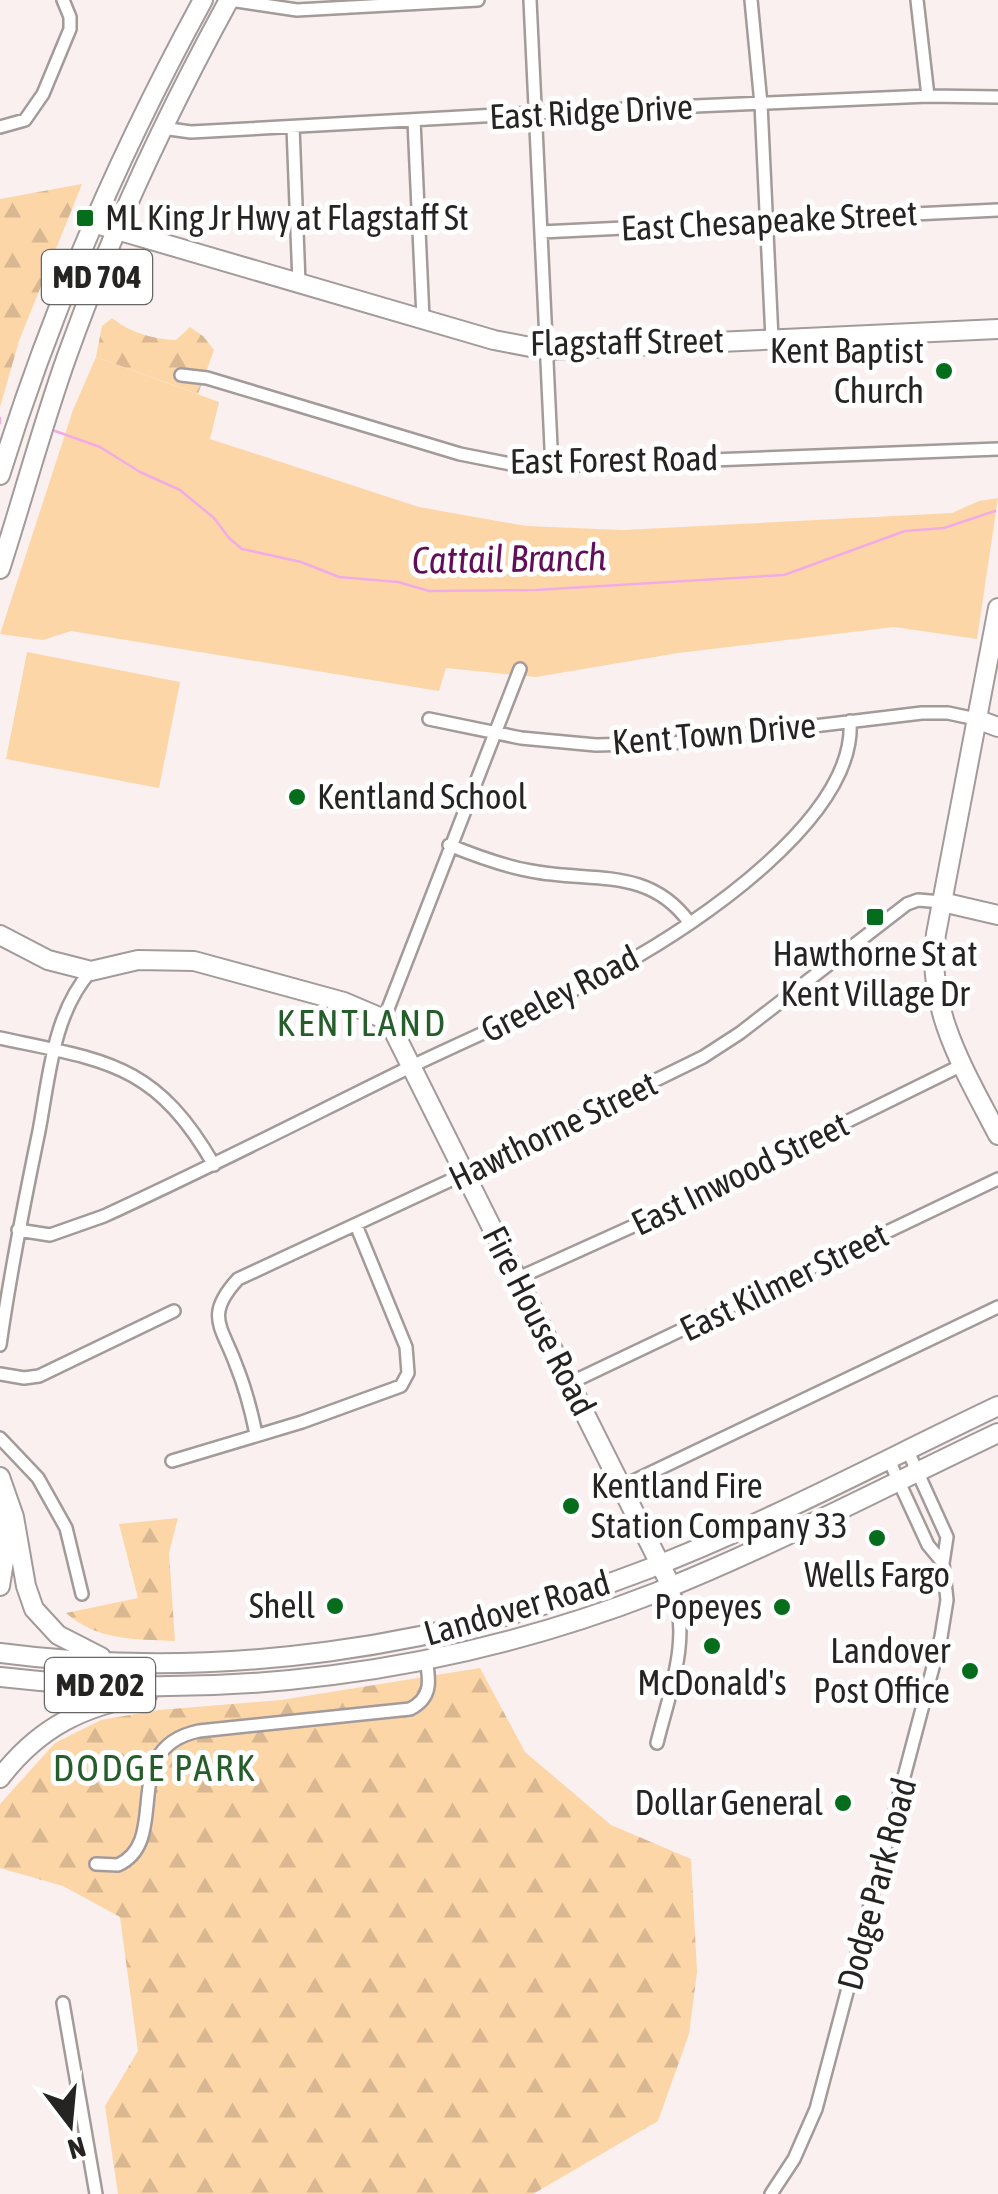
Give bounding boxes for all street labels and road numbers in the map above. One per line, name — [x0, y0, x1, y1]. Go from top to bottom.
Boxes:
street label: East Ridge Drive — [488, 86, 694, 136]
street label: East Chesapeake Street — [620, 192, 918, 248]
road number: MD 704 — [42, 250, 152, 304]
street label: Flagstaff Street — [530, 319, 724, 363]
street label: East Forest Road — [509, 437, 719, 481]
street label: Kent Town Drive — [610, 704, 817, 762]
street label: Greeley Road — [474, 936, 645, 1050]
street label: Hawthorne Street — [442, 1063, 663, 1198]
street label: East Inwood Street — [625, 1103, 854, 1243]
street label: East Kilmer Street — [673, 1214, 894, 1349]
street label: Fire House Road — [475, 1219, 605, 1422]
street label: Landover Road — [419, 1561, 614, 1653]
road number: MD 202 — [45, 1658, 155, 1712]
street label: Dodge Park Road — [829, 1773, 924, 1994]

